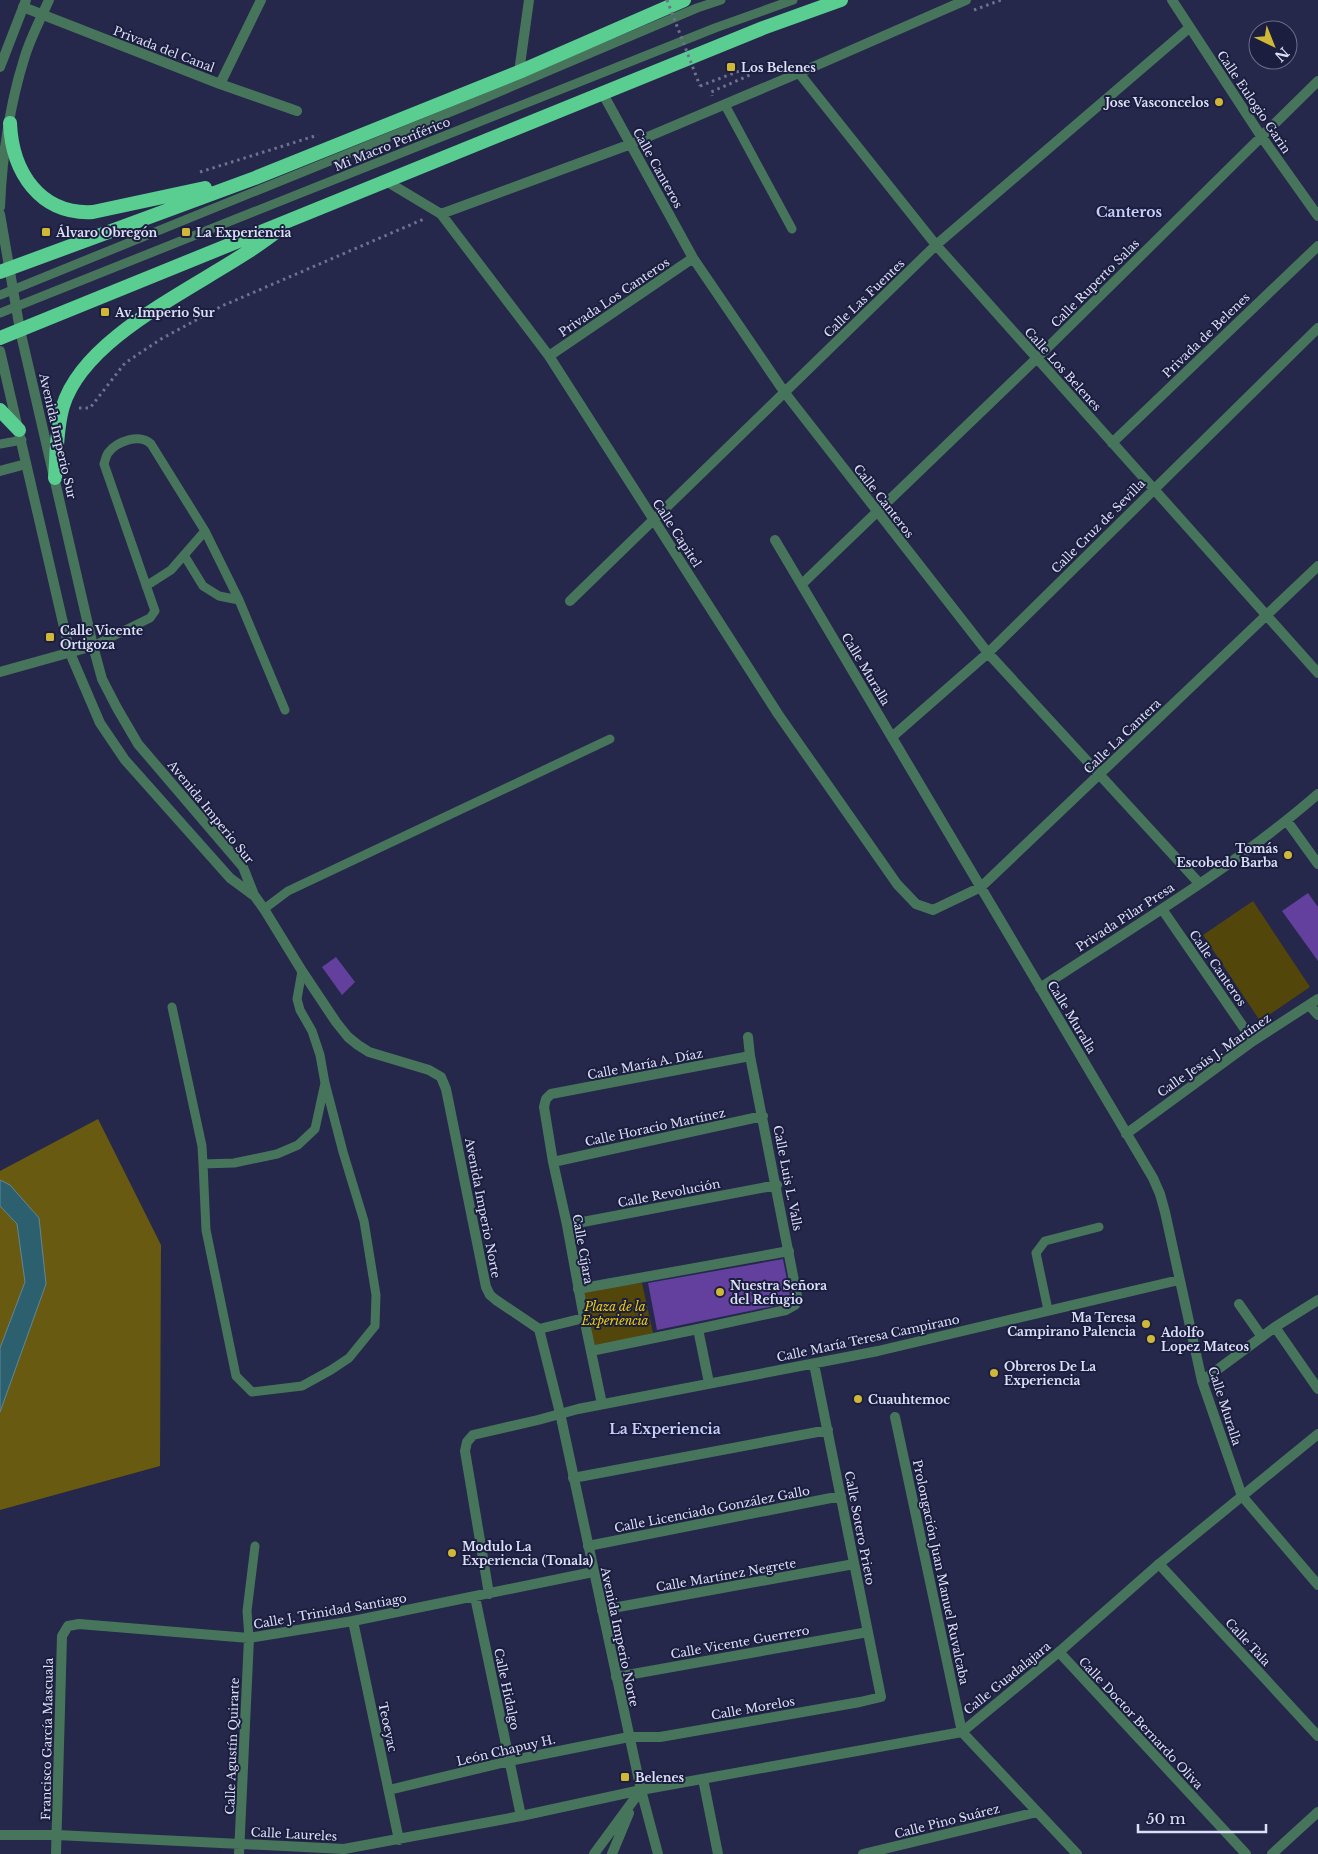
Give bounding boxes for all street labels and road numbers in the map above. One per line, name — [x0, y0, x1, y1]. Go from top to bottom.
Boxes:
street label: Privada del Canal — [111, 23, 217, 75]
street label: Calle Eulogio Garin — [1214, 48, 1294, 156]
street label: Mi Macro Periférico — [332, 114, 452, 174]
street label: Calle Canteros — [630, 125, 686, 211]
street label: Calle Ruperto Salas — [1048, 236, 1142, 330]
street label: Privada Los Canteros — [556, 254, 672, 340]
street label: Calle Las Fuentes — [820, 256, 908, 340]
street label: Privada de Belenes — [1159, 289, 1253, 381]
street label: Calle Los Belenes — [1022, 324, 1104, 414]
street label: Avenida Imperio Sur — [36, 371, 80, 501]
street label: Calle Canteros — [851, 461, 917, 541]
street label: Calle Cruz de Sevilla — [1048, 476, 1148, 576]
street label: Calle Capitel — [649, 496, 705, 570]
street label: Calle Muralla — [838, 630, 894, 708]
street label: Calle La Cantera — [1080, 695, 1164, 777]
street label: Avenida Imperio Sur — [164, 757, 257, 867]
street label: Privada Pilar Presa — [1073, 879, 1177, 954]
street label: Calle Canteros — [1186, 927, 1250, 1009]
street label: Calle Muralla — [1044, 978, 1100, 1056]
street label: Calle Jesús J. Martínez — [1154, 1010, 1274, 1100]
street label: Calle María A. Díaz — [586, 1045, 704, 1083]
street label: Calle Horacio Martínez — [583, 1105, 727, 1149]
street label: Calle Luis L. Valls — [770, 1124, 806, 1232]
street label: Avenida Imperio Norte — [462, 1136, 504, 1279]
street label: Calle Revolución — [617, 1176, 721, 1210]
street label: Calle Cíjara — [569, 1213, 597, 1285]
street label: Calle María Teresa Campirano — [775, 1311, 961, 1365]
street label: Calle Muralla — [1205, 1365, 1245, 1448]
street label: Prolongación Juan Manuel Ruvalcaba — [910, 1458, 972, 1686]
street label: Calle Sotero Prieto — [842, 1470, 878, 1586]
street label: Calle Licenciado González Gallo — [613, 1483, 811, 1535]
street label: Calle Martínez Negrete — [655, 1555, 797, 1595]
street label: Avenida Imperio Norte — [598, 1565, 642, 1708]
street label: Calle J. Trinidad Santiago — [252, 1590, 408, 1632]
street label: Calle Tala — [1222, 1615, 1274, 1669]
street label: Calle Vicente Guerrero — [669, 1622, 811, 1662]
street label: Calle Guadalajara — [961, 1638, 1054, 1718]
street label: Calle Hidalgo — [491, 1647, 523, 1731]
street label: Calle Doctor Bernardo Oliva — [1076, 1654, 1206, 1792]
street label: Francisco García Mascuala — [38, 1657, 56, 1820]
street label: Calle Agustín Quirarte — [222, 1677, 242, 1815]
street label: Calle Morelos — [710, 1693, 796, 1723]
street label: Teoeyac — [375, 1701, 401, 1754]
street label: León Chapuy H. — [455, 1731, 557, 1769]
street label: Calle Pino Suárez — [893, 1801, 1001, 1841]
street label: Calle Laureles — [250, 1824, 338, 1844]

